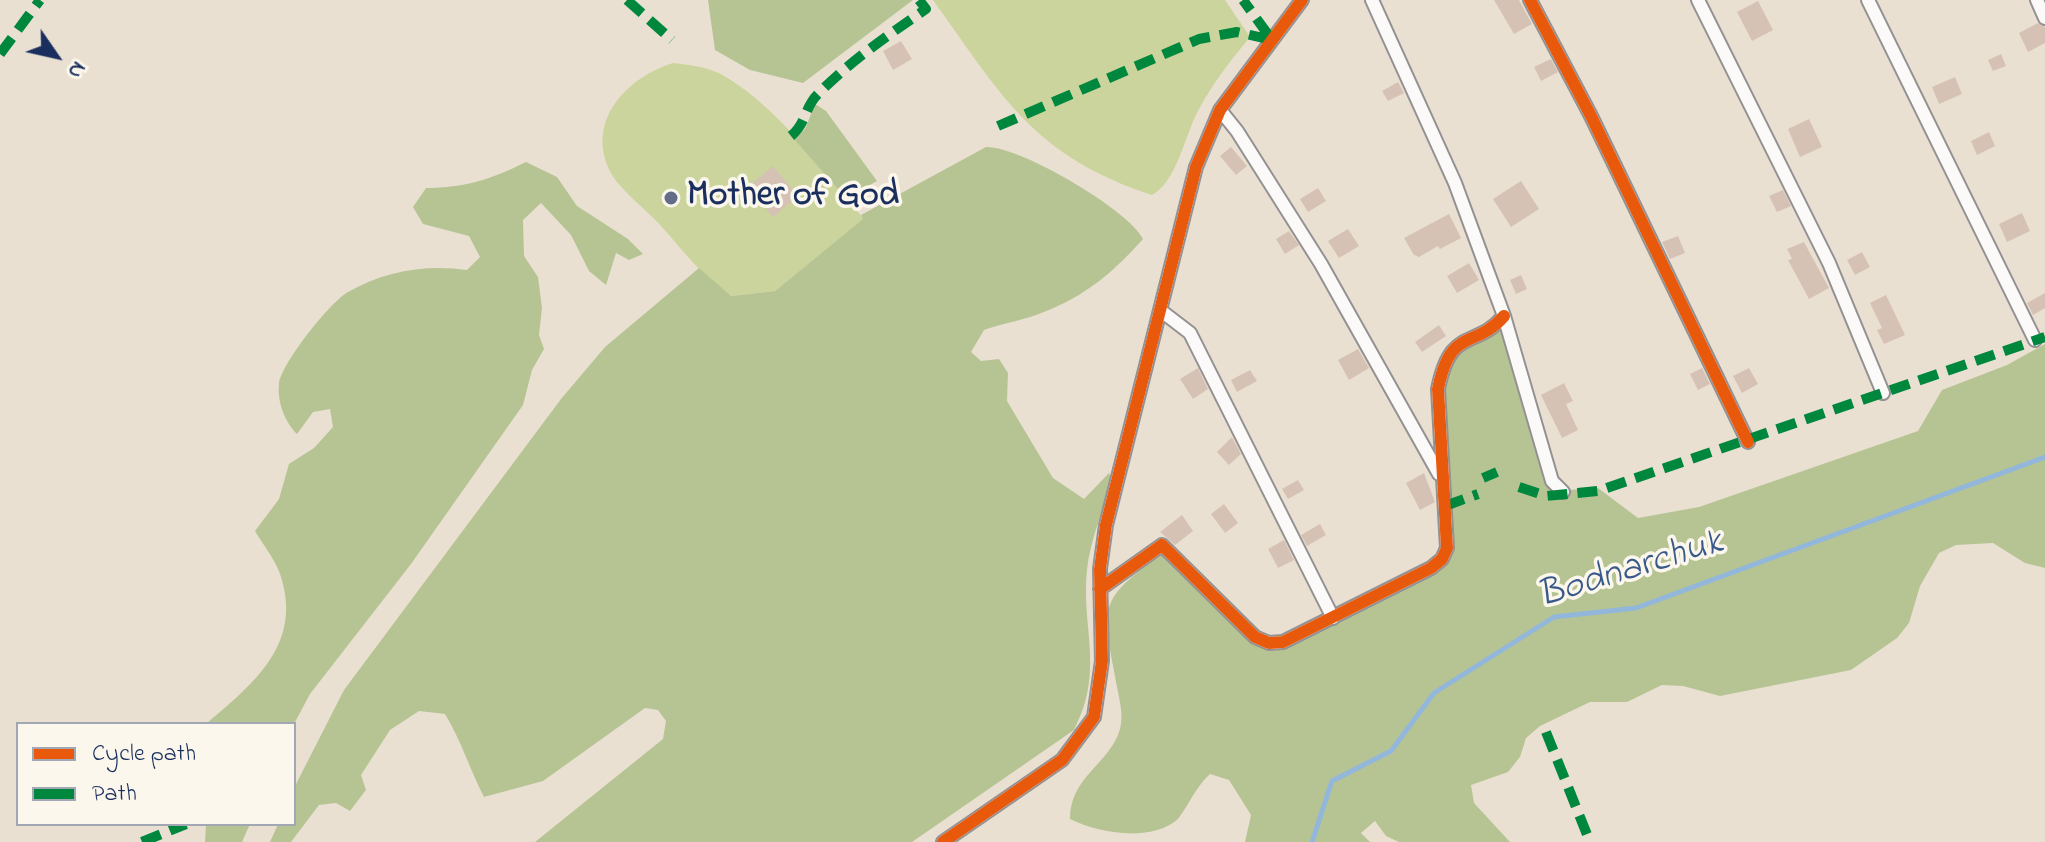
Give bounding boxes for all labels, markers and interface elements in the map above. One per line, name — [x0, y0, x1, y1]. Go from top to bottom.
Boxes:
north arrow — [16, 16, 96, 96]
text: N — [58, 54, 93, 85]
place label: Mother of God — [687, 176, 899, 220]
marker: Mother of God — [662, 189, 680, 207]
water label: Bodnarchuk — [1533, 522, 1729, 622]
legend — [16, 722, 296, 826]
text: Cycle path — [92, 737, 196, 772]
text: Path — [92, 777, 137, 812]

